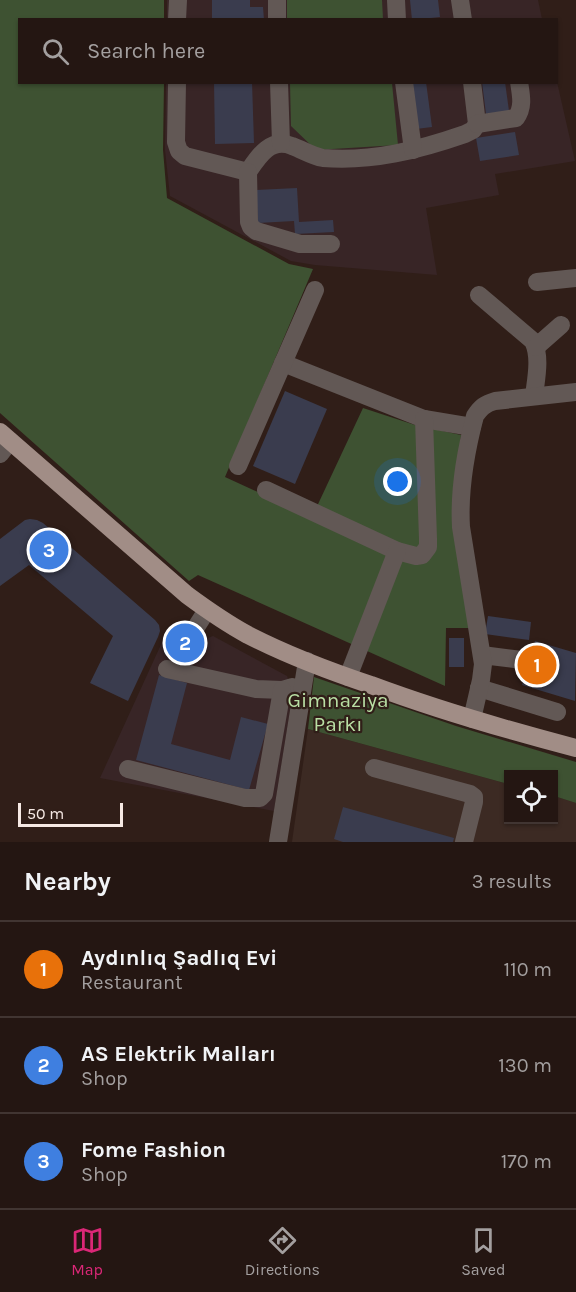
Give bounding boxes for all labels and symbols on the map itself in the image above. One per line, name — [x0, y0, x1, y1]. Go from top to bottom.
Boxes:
your location — [383, 467, 412, 496]
pin: 3 — [29, 528, 68, 572]
pin: 2 — [166, 620, 204, 666]
pin: 1 — [518, 642, 556, 688]
park label: Gimnaziya Parkı — [287, 688, 389, 736]
scale bar — [18, 800, 123, 828]

